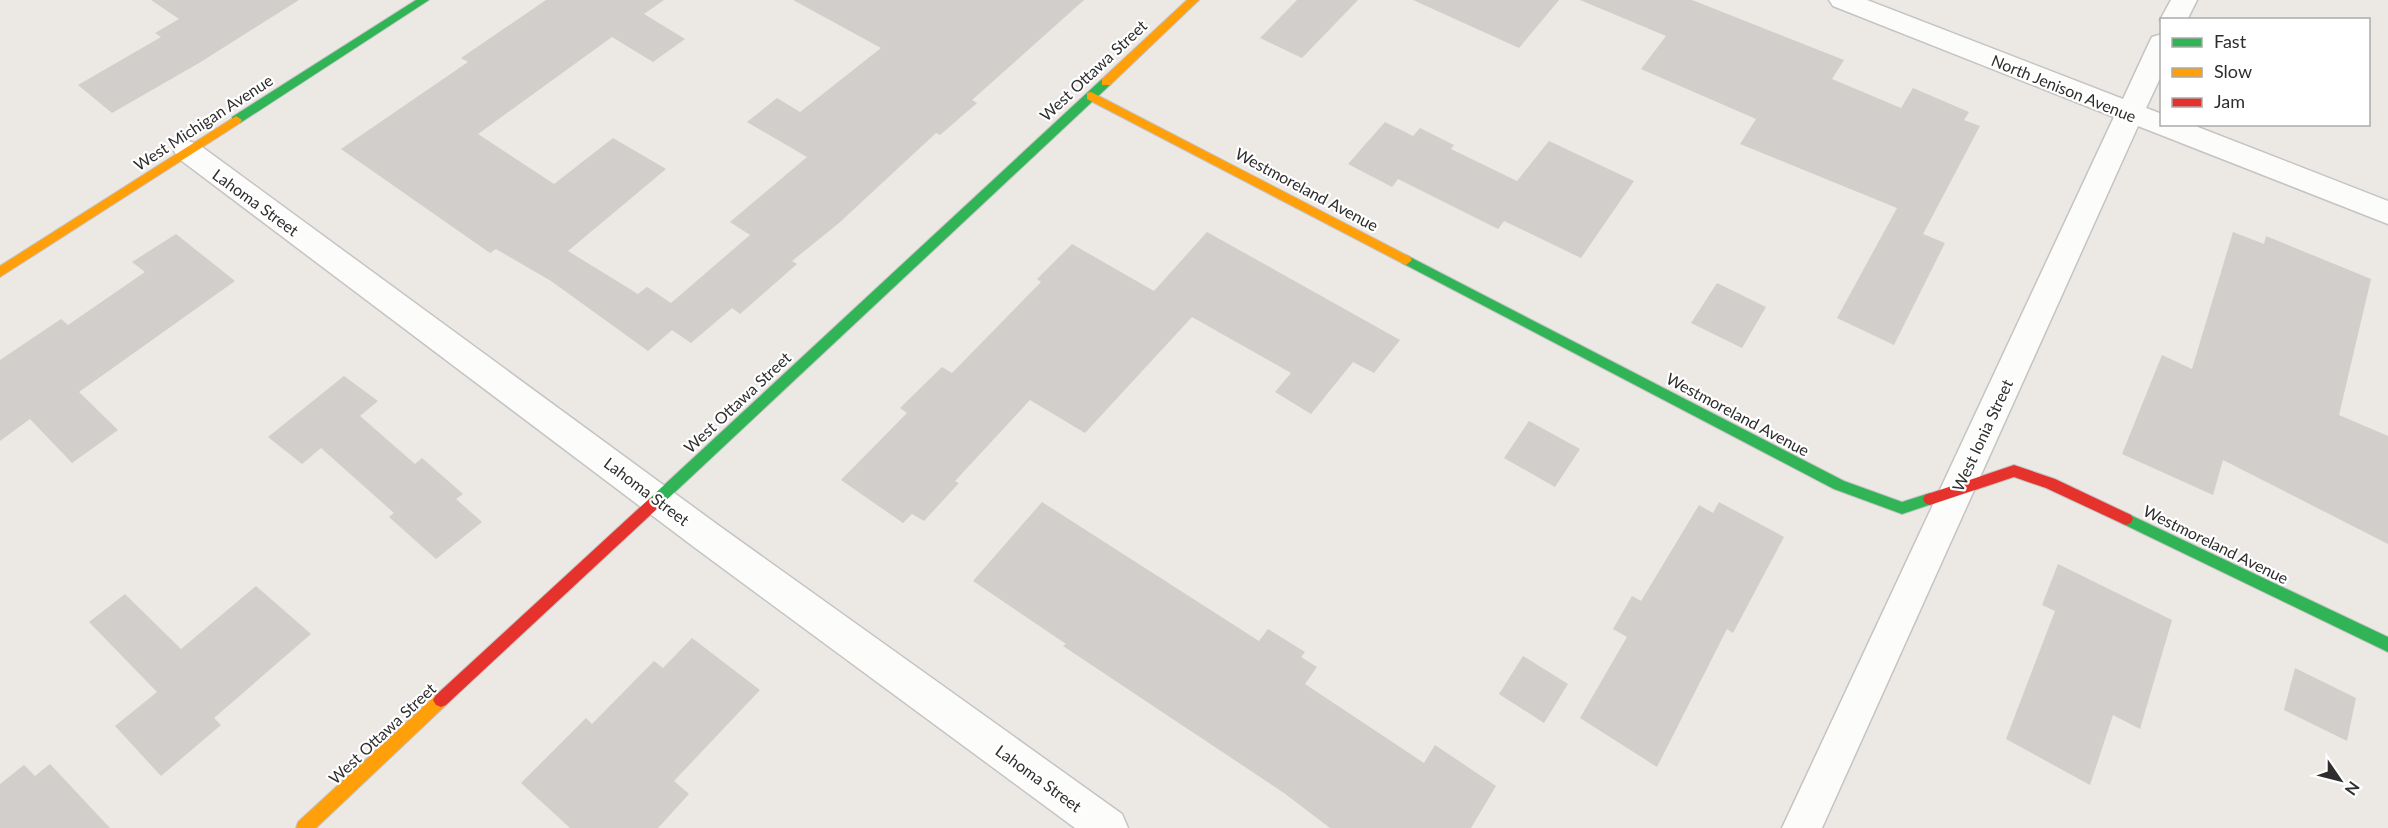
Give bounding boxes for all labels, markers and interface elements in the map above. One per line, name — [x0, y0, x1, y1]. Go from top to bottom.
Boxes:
street label: West Ottawa Street — [1036, 15, 1151, 124]
legend — [2160, 18, 2370, 126]
text: Fast — [2214, 30, 2247, 52]
street label: North Jenison Avenue — [1989, 50, 2139, 126]
text: Slow — [2214, 60, 2252, 82]
street label: West Michigan Avenue — [130, 70, 276, 174]
text: Jam — [2214, 90, 2245, 112]
street label: Westmoreland Avenue — [1232, 143, 1382, 235]
street label: Lahoma Street — [209, 164, 303, 240]
street label: West Ottawa Street — [680, 347, 795, 456]
street label: Westmoreland Avenue — [1663, 368, 1813, 460]
street label: West Ionia Street — [1948, 376, 2016, 494]
street label: Lahoma Street — [601, 453, 693, 529]
street label: Westmoreland Avenue — [2140, 501, 2292, 587]
street label: West Ottawa Street — [325, 678, 440, 787]
street label: Lahoma Street — [992, 740, 1086, 816]
north arrow — [2310, 750, 2370, 810]
text: N — [2341, 778, 2364, 799]

